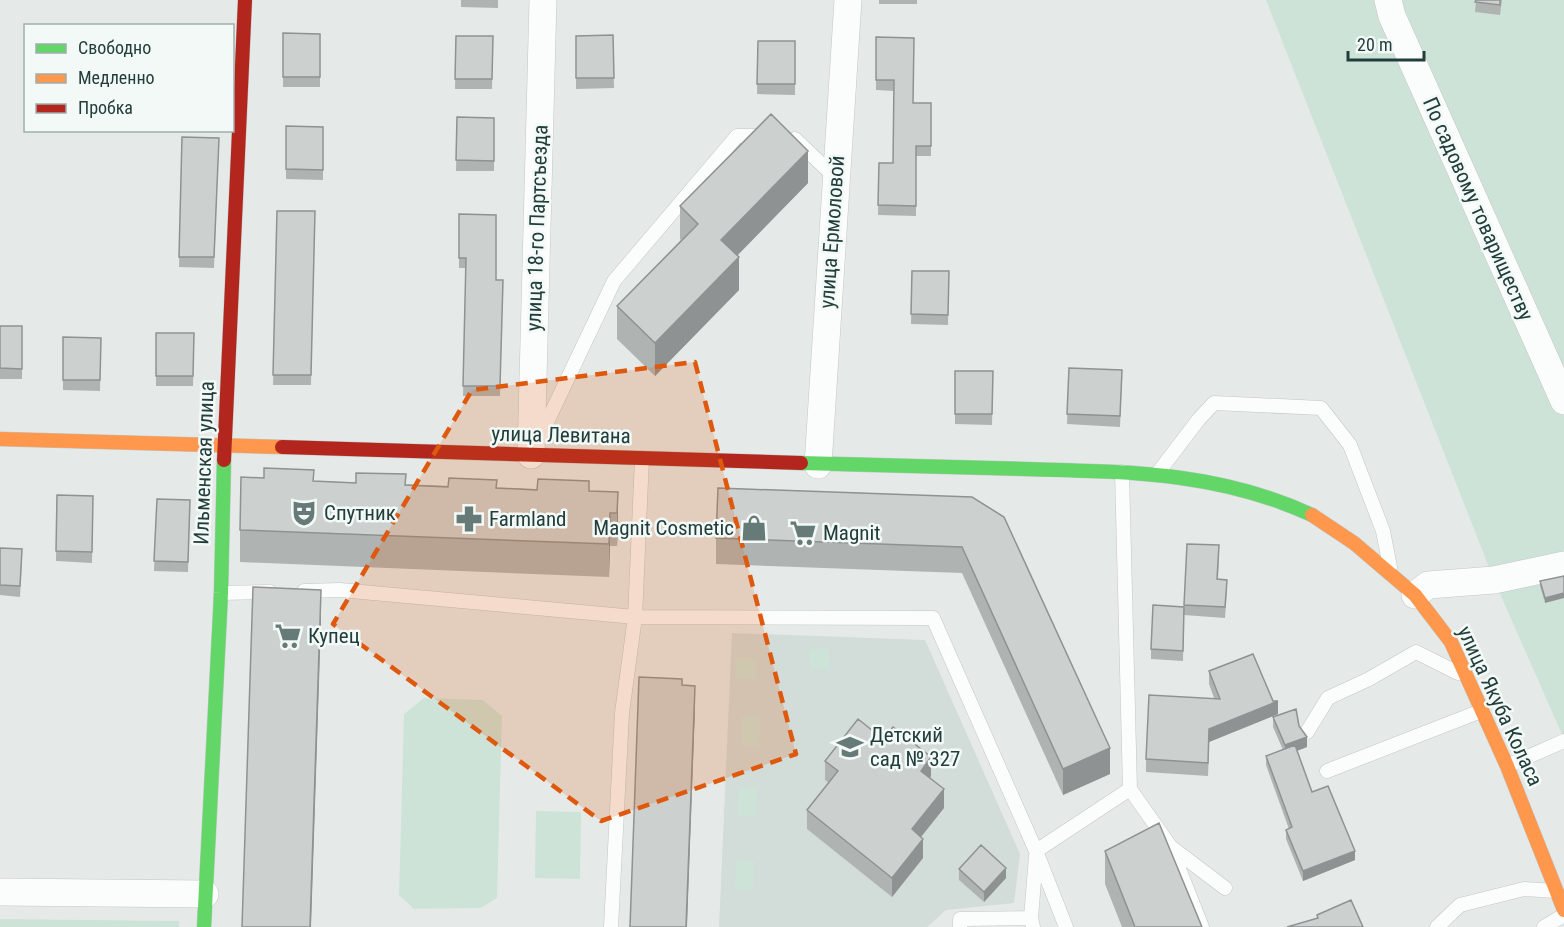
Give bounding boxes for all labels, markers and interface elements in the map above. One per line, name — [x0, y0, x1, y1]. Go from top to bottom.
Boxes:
legend — [24, 24, 234, 132]
scale bar — [1348, 24, 1424, 62]
text: 20 m — [1357, 34, 1392, 55]
text: Свободно — [78, 37, 151, 58]
text: Медленно — [78, 67, 155, 88]
street label: По садовому товариществу — [1418, 94, 1538, 325]
text: Пробка — [78, 97, 133, 118]
street label: улица 18-го Партсъезда — [521, 124, 553, 332]
street label: улица Ермоловой — [815, 155, 849, 309]
street label: Ильменская улица — [189, 381, 219, 545]
street label: улица Левитана — [491, 422, 631, 448]
theatre icon: Спутник — [289, 498, 319, 528]
place label: Спутник — [324, 501, 396, 525]
pharmacy icon: Farmland — [454, 504, 484, 534]
place label: Farmland — [489, 507, 567, 531]
shop icon: Magnit Cosmetic — [739, 513, 769, 543]
place label: Magnit Cosmetic — [593, 516, 734, 540]
supermarket icon: Magnit — [788, 518, 818, 548]
place label: Magnit — [823, 521, 880, 545]
supermarket icon: Купец — [273, 621, 303, 651]
street label: улица Якуба Коласа — [1452, 622, 1548, 790]
place label: Купец — [308, 624, 360, 648]
place label: Детский сад № 327 — [870, 723, 960, 771]
school or university icon: Детский сад № 327 — [835, 732, 865, 762]

